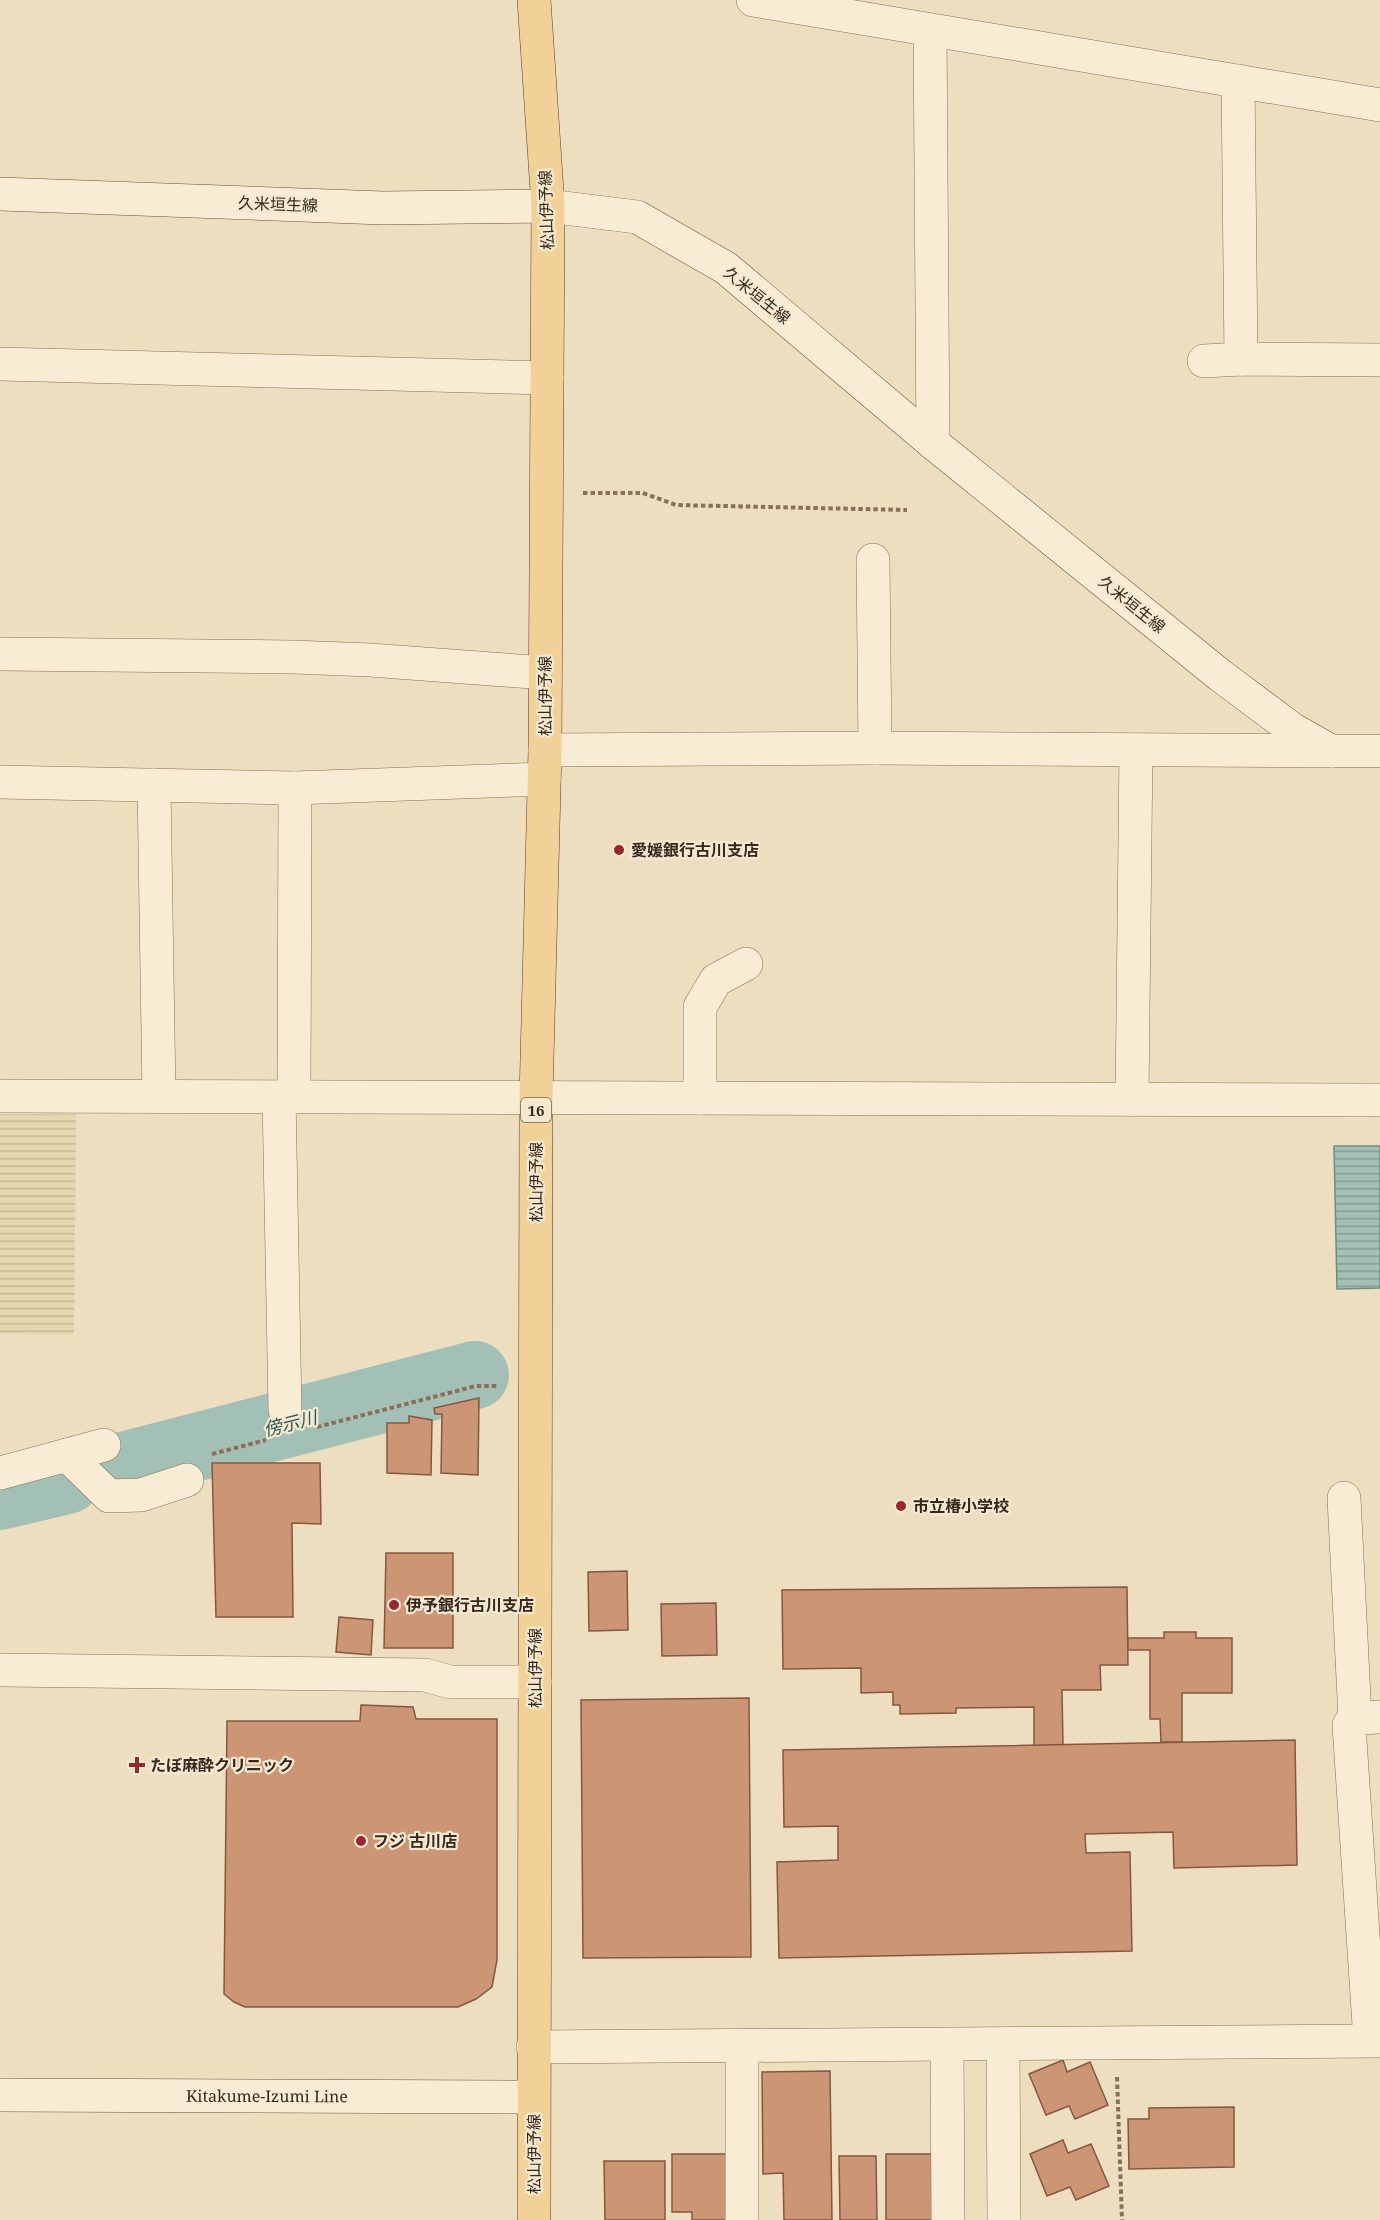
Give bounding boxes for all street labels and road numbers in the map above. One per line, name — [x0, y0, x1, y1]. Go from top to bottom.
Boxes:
street label: 松山伊予線 — [534, 170, 558, 250]
street label: 久米垣生線 — [238, 192, 318, 216]
street label: 久米垣生線 — [719, 261, 795, 329]
street label: 久米垣生線 — [1094, 570, 1170, 638]
street label: 松山伊予線 — [534, 656, 556, 736]
road number: 16 — [521, 1098, 551, 1122]
street label: 松山伊予線 — [525, 1142, 547, 1222]
street label: 松山伊予線 — [524, 1628, 546, 1708]
street label: Kitakume-Izumi Line — [186, 2085, 348, 2107]
street label: 松山伊予線 — [523, 2114, 545, 2194]

